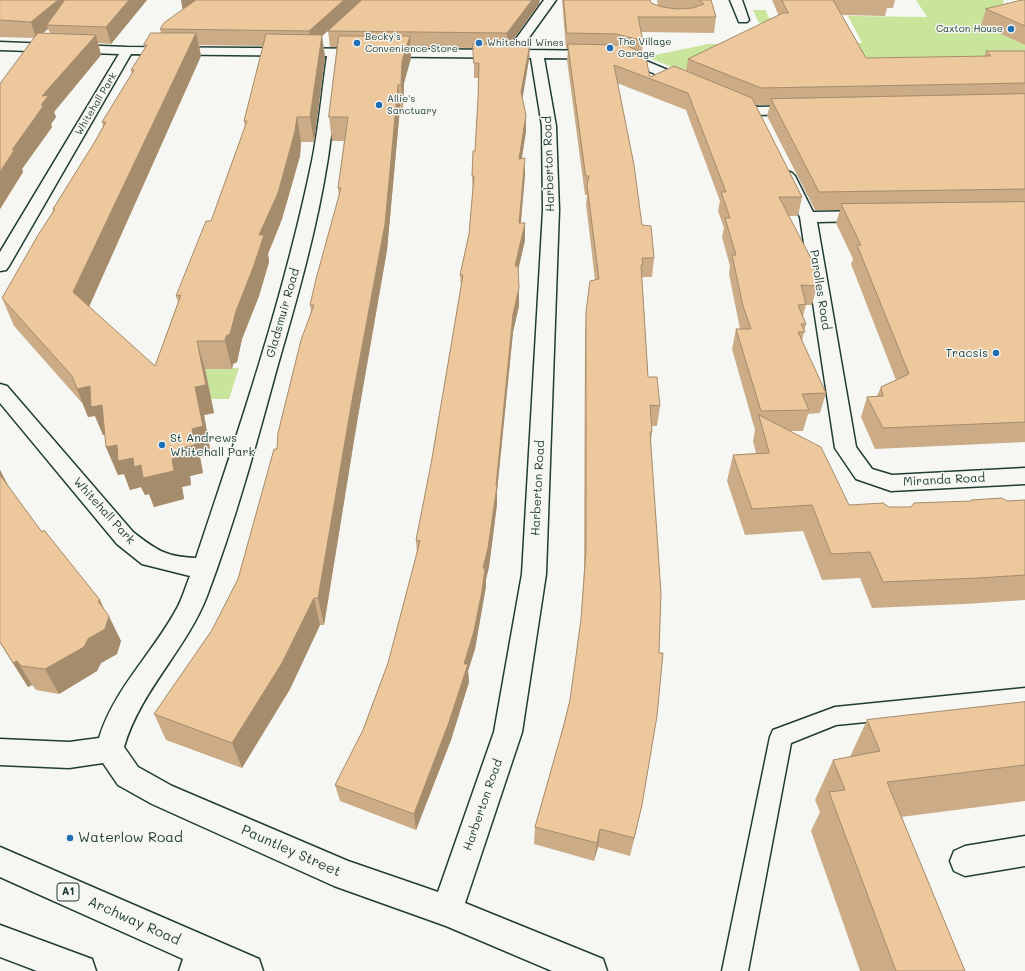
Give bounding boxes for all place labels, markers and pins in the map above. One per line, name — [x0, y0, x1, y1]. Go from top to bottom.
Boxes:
place label: Caxton House — [936, 23, 1003, 35]
marker: Caxton House — [1006, 24, 1016, 34]
place label: Becky's Convenience Store — [365, 31, 458, 54]
place label: The Village Garage — [618, 36, 671, 60]
place label: Whitehall Wines — [487, 37, 564, 49]
marker: Becky's Convenience Store — [352, 38, 362, 48]
marker: Whitehall Wines — [474, 38, 484, 48]
marker: The Village Garage — [605, 43, 615, 53]
place label: Allie's Sanctuary — [387, 93, 437, 116]
marker: Allie's Sanctuary — [374, 100, 384, 110]
place label: Tracsis — [945, 346, 988, 360]
marker: Tracsis — [991, 348, 1001, 358]
place label: St Andrews Whitehall Park — [170, 431, 255, 459]
marker: St Andrews Whitehall Park — [157, 440, 167, 450]
place label: Waterlow Road — [78, 830, 183, 846]
marker: Waterlow Road — [65, 833, 75, 843]

